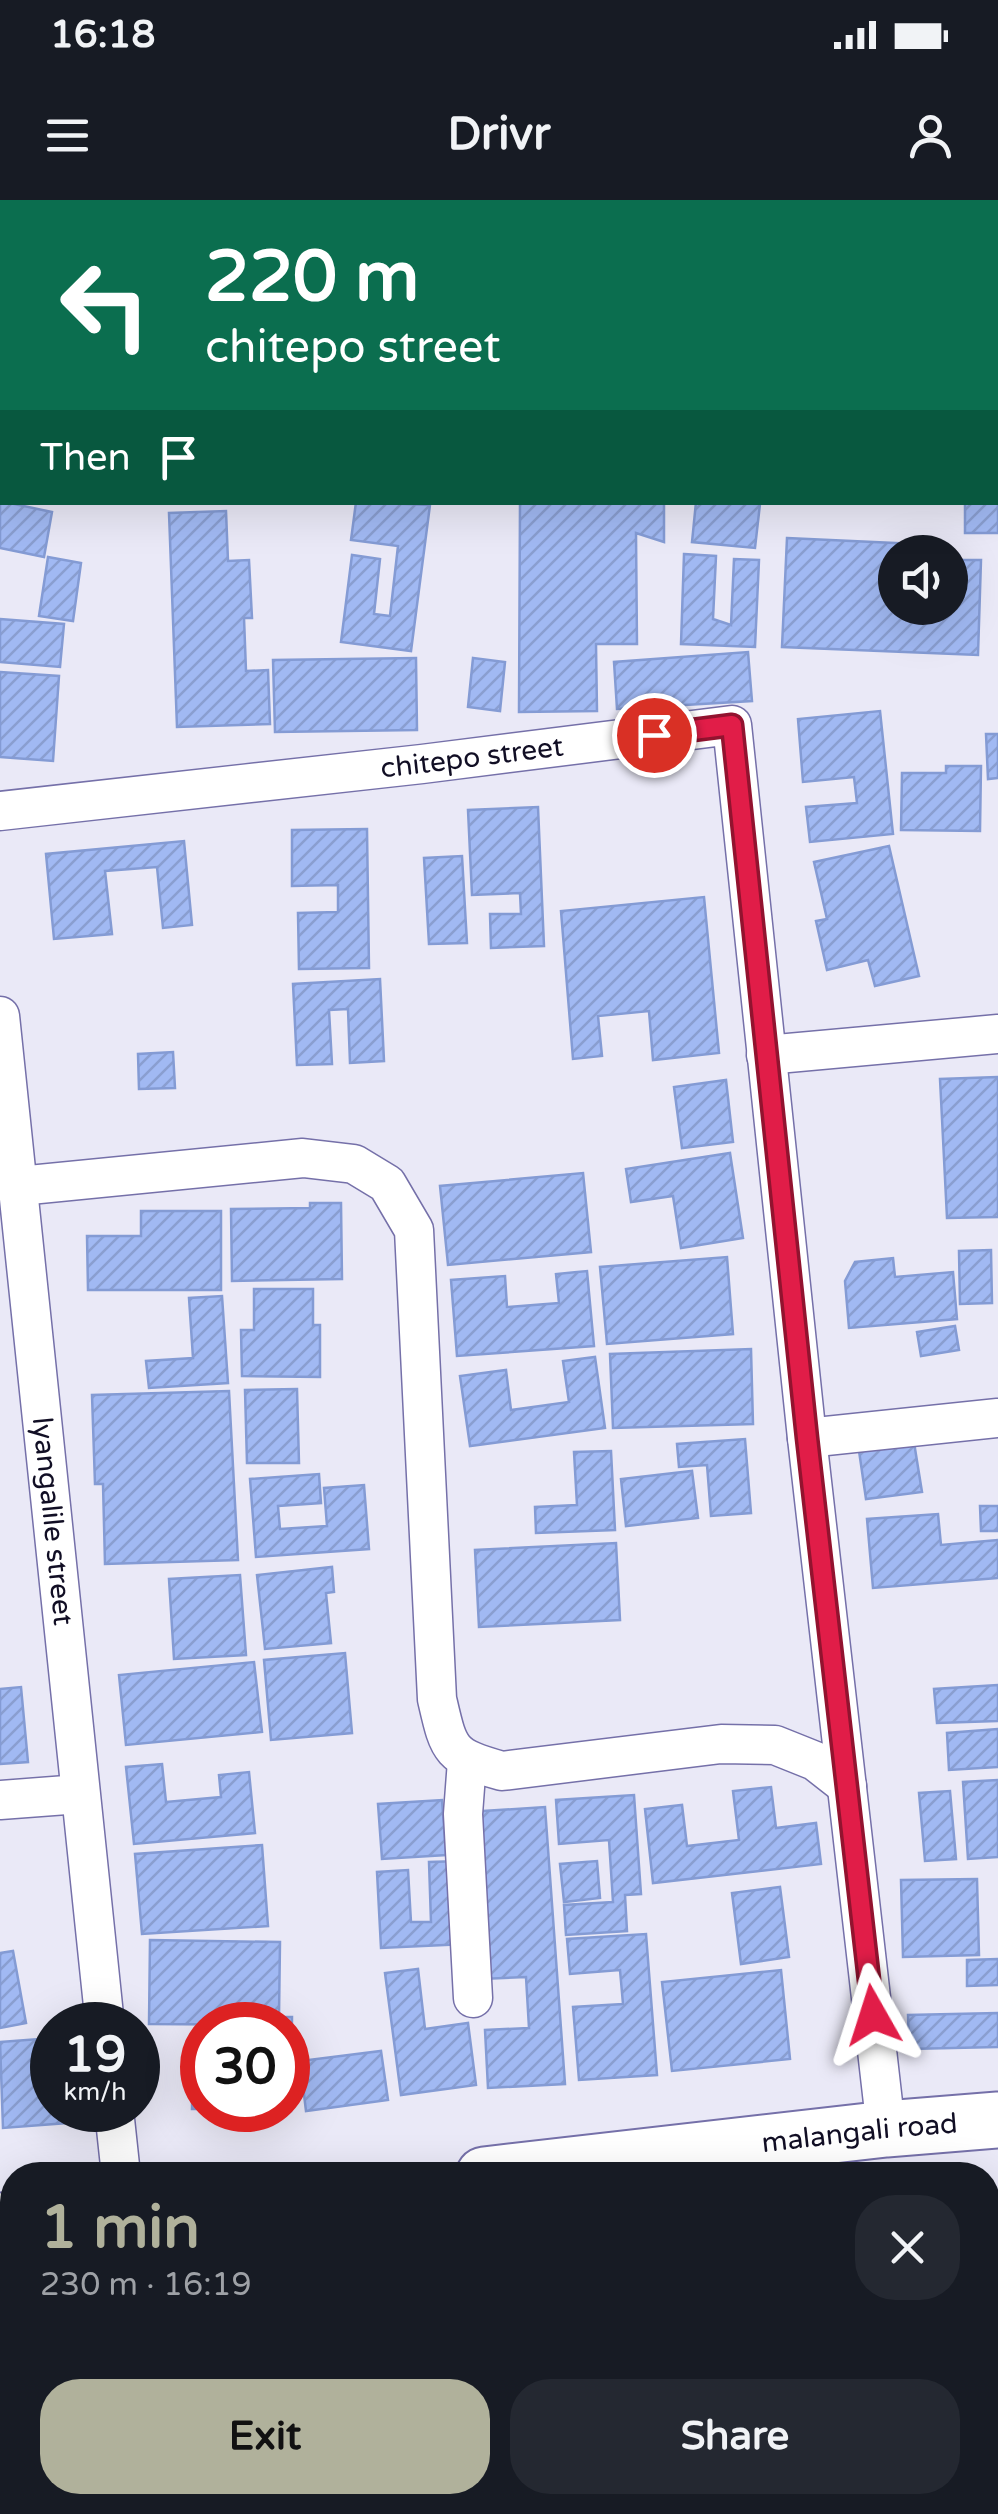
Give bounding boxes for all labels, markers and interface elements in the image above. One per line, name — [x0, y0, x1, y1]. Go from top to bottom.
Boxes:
text: 16:18 — [50, 12, 155, 58]
icon: menu — [40, 108, 95, 163]
text: Drivr — [448, 108, 550, 162]
icon: person — [903, 108, 958, 163]
text: 220 m — [205, 236, 419, 320]
icon: left — [40, 240, 170, 370]
text: chitepo street — [205, 321, 501, 375]
icon: arrive — [151, 430, 206, 485]
text: Then — [40, 435, 131, 481]
map controls — [878, 535, 968, 625]
button: sound — [878, 535, 968, 625]
pin — [612, 693, 697, 778]
icon: arrive — [627, 708, 682, 763]
street label: chitepo street — [379, 729, 566, 786]
street label: lyangalile street — [25, 1416, 80, 1627]
position arrow — [821, 1963, 925, 2067]
speed limit sign: 30 — [180, 2002, 310, 2132]
text: 19 — [64, 2025, 126, 2085]
text: km/h — [64, 2077, 126, 2107]
street label: malangali road — [760, 2106, 959, 2160]
text: 1 min — [40, 2192, 200, 2264]
button: close — [855, 2195, 960, 2300]
text: 230 m · 16:19 — [40, 2266, 252, 2304]
button: Exit — [40, 2379, 490, 2494]
button: Share — [510, 2379, 960, 2494]

